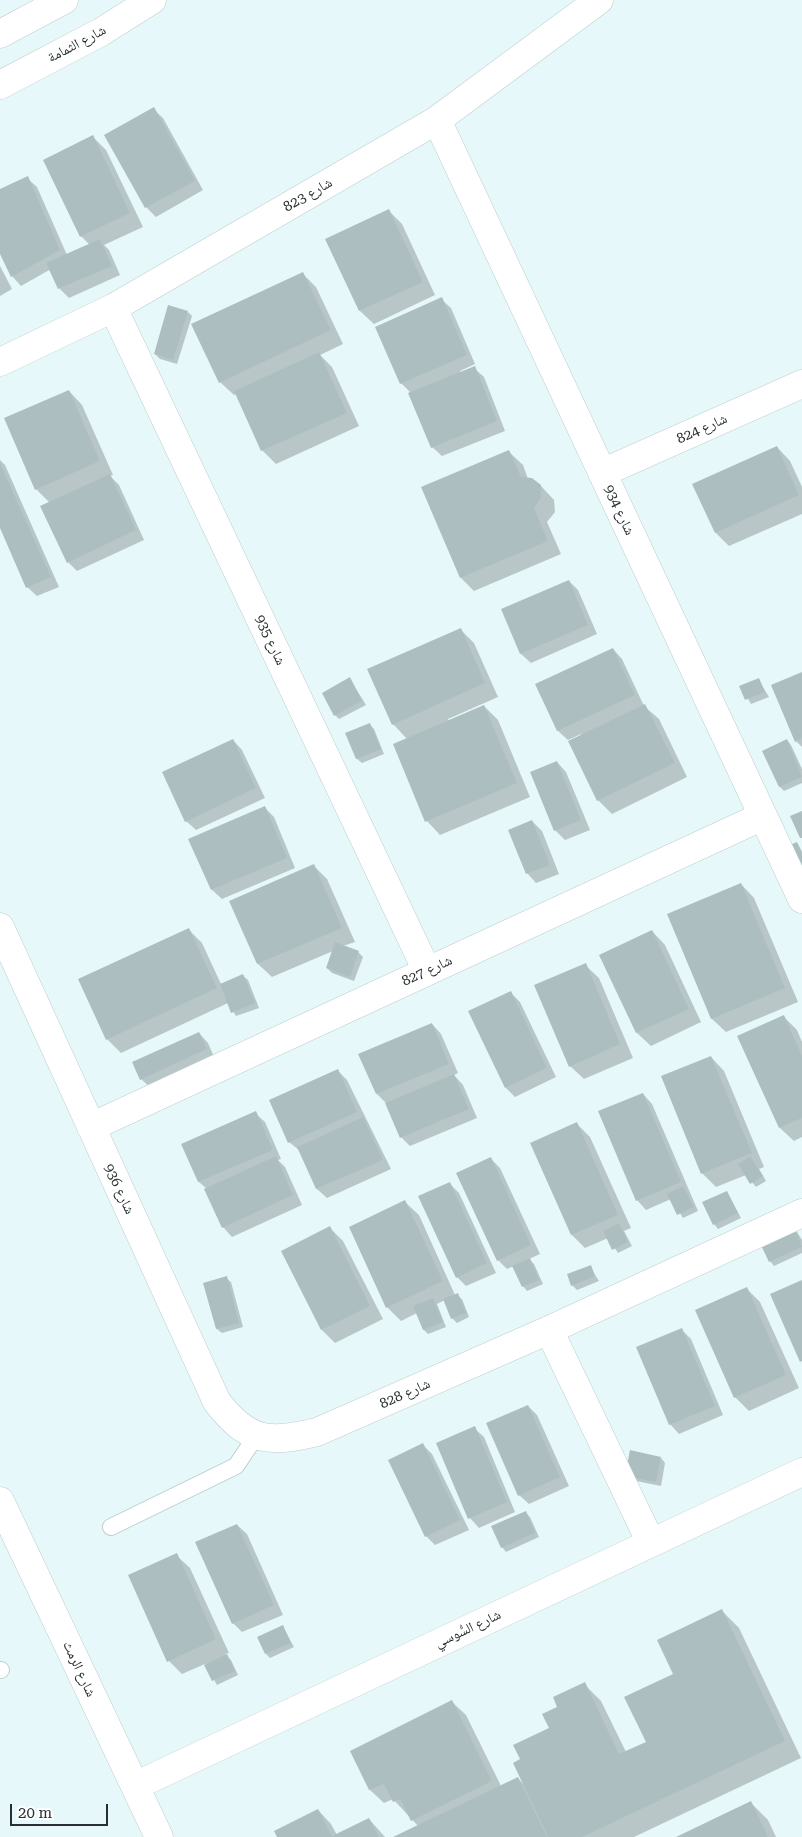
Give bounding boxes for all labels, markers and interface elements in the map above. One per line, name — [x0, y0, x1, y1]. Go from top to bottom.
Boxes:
street label: شارع الثمامة — [45, 22, 109, 66]
street label: شارع 823 — [281, 174, 335, 216]
street label: شارع 824 — [674, 410, 730, 448]
street label: شارع 934 — [600, 482, 638, 538]
street label: شارع 935 — [251, 612, 289, 668]
street label: شارع 827 — [399, 952, 455, 990]
street label: شارع 936 — [100, 1161, 138, 1217]
street label: شارع 828 — [377, 1375, 433, 1413]
street label: شارع السُّوسي — [432, 1606, 504, 1652]
street label: شارع الرمث — [59, 1638, 99, 1700]
scale bar — [12, 1794, 110, 1826]
text: 20 m — [18, 1804, 52, 1822]

